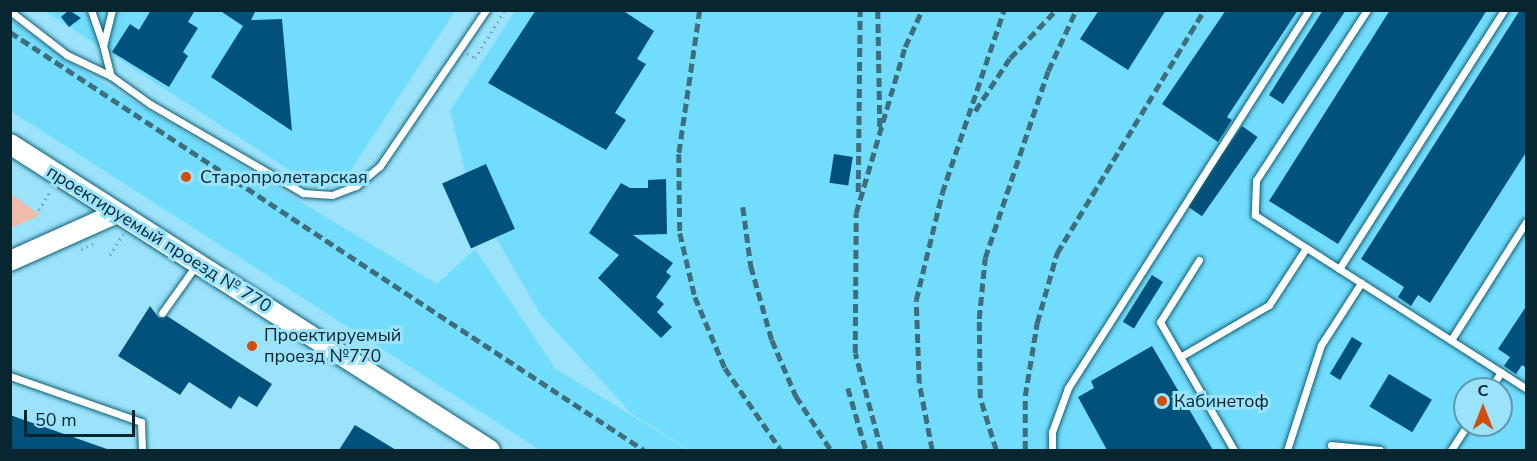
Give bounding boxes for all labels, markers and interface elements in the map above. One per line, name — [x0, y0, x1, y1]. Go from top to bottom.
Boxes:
street label: проектируемый проезд № 770 — [43, 161, 275, 317]
place label: Старопролетарская — [200, 166, 368, 188]
marker: Старопролетарская — [177, 168, 195, 186]
place label: Проектируемый проезд №770 — [264, 325, 401, 368]
marker: Проектируемый проезд №770 — [245, 339, 259, 353]
north arrow — [1453, 377, 1513, 437]
text: С — [1478, 380, 1488, 402]
place label: Кабинетоф — [1174, 390, 1269, 412]
marker: Кабинетоф — [1155, 394, 1169, 408]
scale bar — [27, 398, 138, 436]
text: 50 m — [35, 408, 77, 432]

